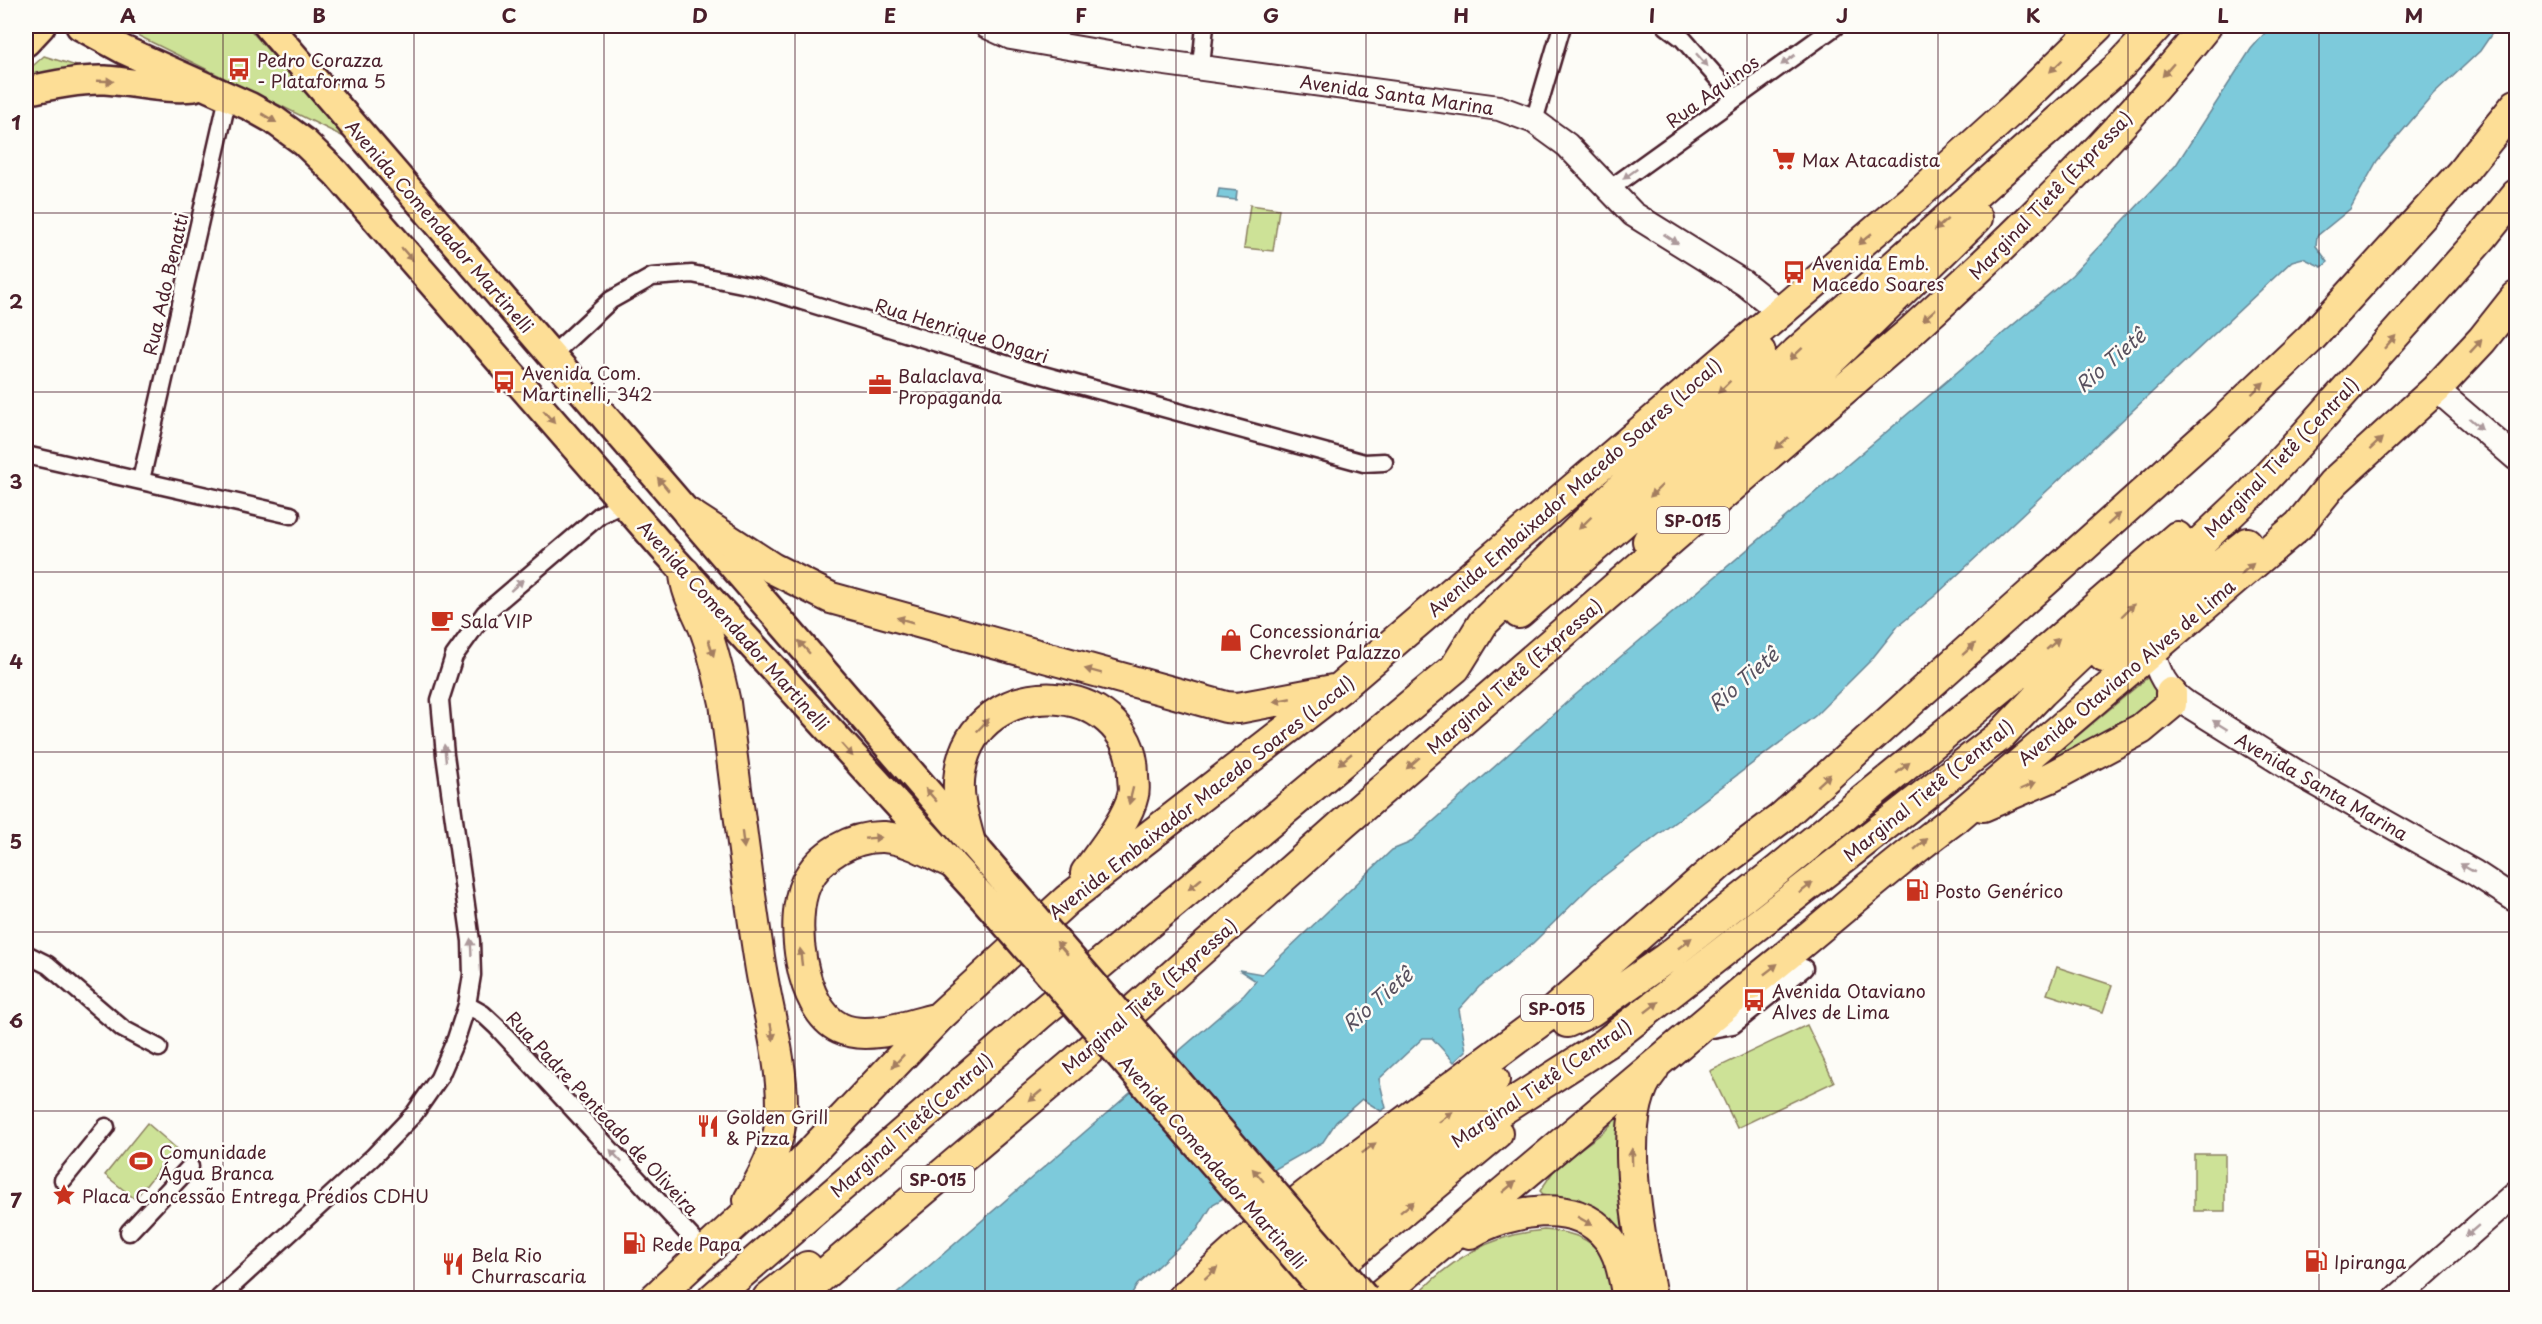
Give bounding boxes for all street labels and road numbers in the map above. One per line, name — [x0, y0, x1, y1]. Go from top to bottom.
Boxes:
street label: Rua Aquinos — [1660, 48, 1764, 134]
street label: Avenida Santa Marina — [1298, 67, 1496, 121]
street label: Marginal Tietê (Expressa) — [1962, 105, 2138, 285]
street label: Avenida Comendador Martinelli — [340, 113, 540, 339]
street label: Rua Ado Benatti — [135, 210, 195, 358]
street label: Rua Henrique Ongari — [872, 291, 1052, 369]
street label: Avenida Embaixador Macedo Soares (Local) — [1421, 352, 1727, 622]
street label: Marginal Tietê (Central) — [2197, 371, 2365, 543]
road number: SP-015 — [1657, 507, 1729, 533]
street label: Avenida Comendador Martinelli — [632, 514, 836, 736]
street label: Avenida Otaviano Alves de Lima — [2011, 572, 2241, 771]
street label: Marginal Tietê (Expressa) — [1420, 592, 1608, 760]
street label: Avenida Embaixador Macedo Soares (Local) — [1042, 669, 1360, 925]
street label: Marginal Tietê (Central) — [1837, 713, 2019, 867]
street label: Avenida Santa Marina — [2231, 725, 2414, 847]
street label: Marginal Tietê (Expressa) — [1055, 912, 1243, 1080]
road number: SP-015 — [1521, 995, 1593, 1021]
street label: Rua Padre Penteado de Oliveira — [501, 1005, 706, 1222]
street label: Marginal Tietê (Central) — [1445, 1012, 1637, 1154]
street label: Marginal Tietê(Central) — [824, 1047, 998, 1203]
street label: Avenida Comendador Martinelli — [1113, 1049, 1313, 1275]
road number: SP-015 — [902, 1166, 974, 1192]

